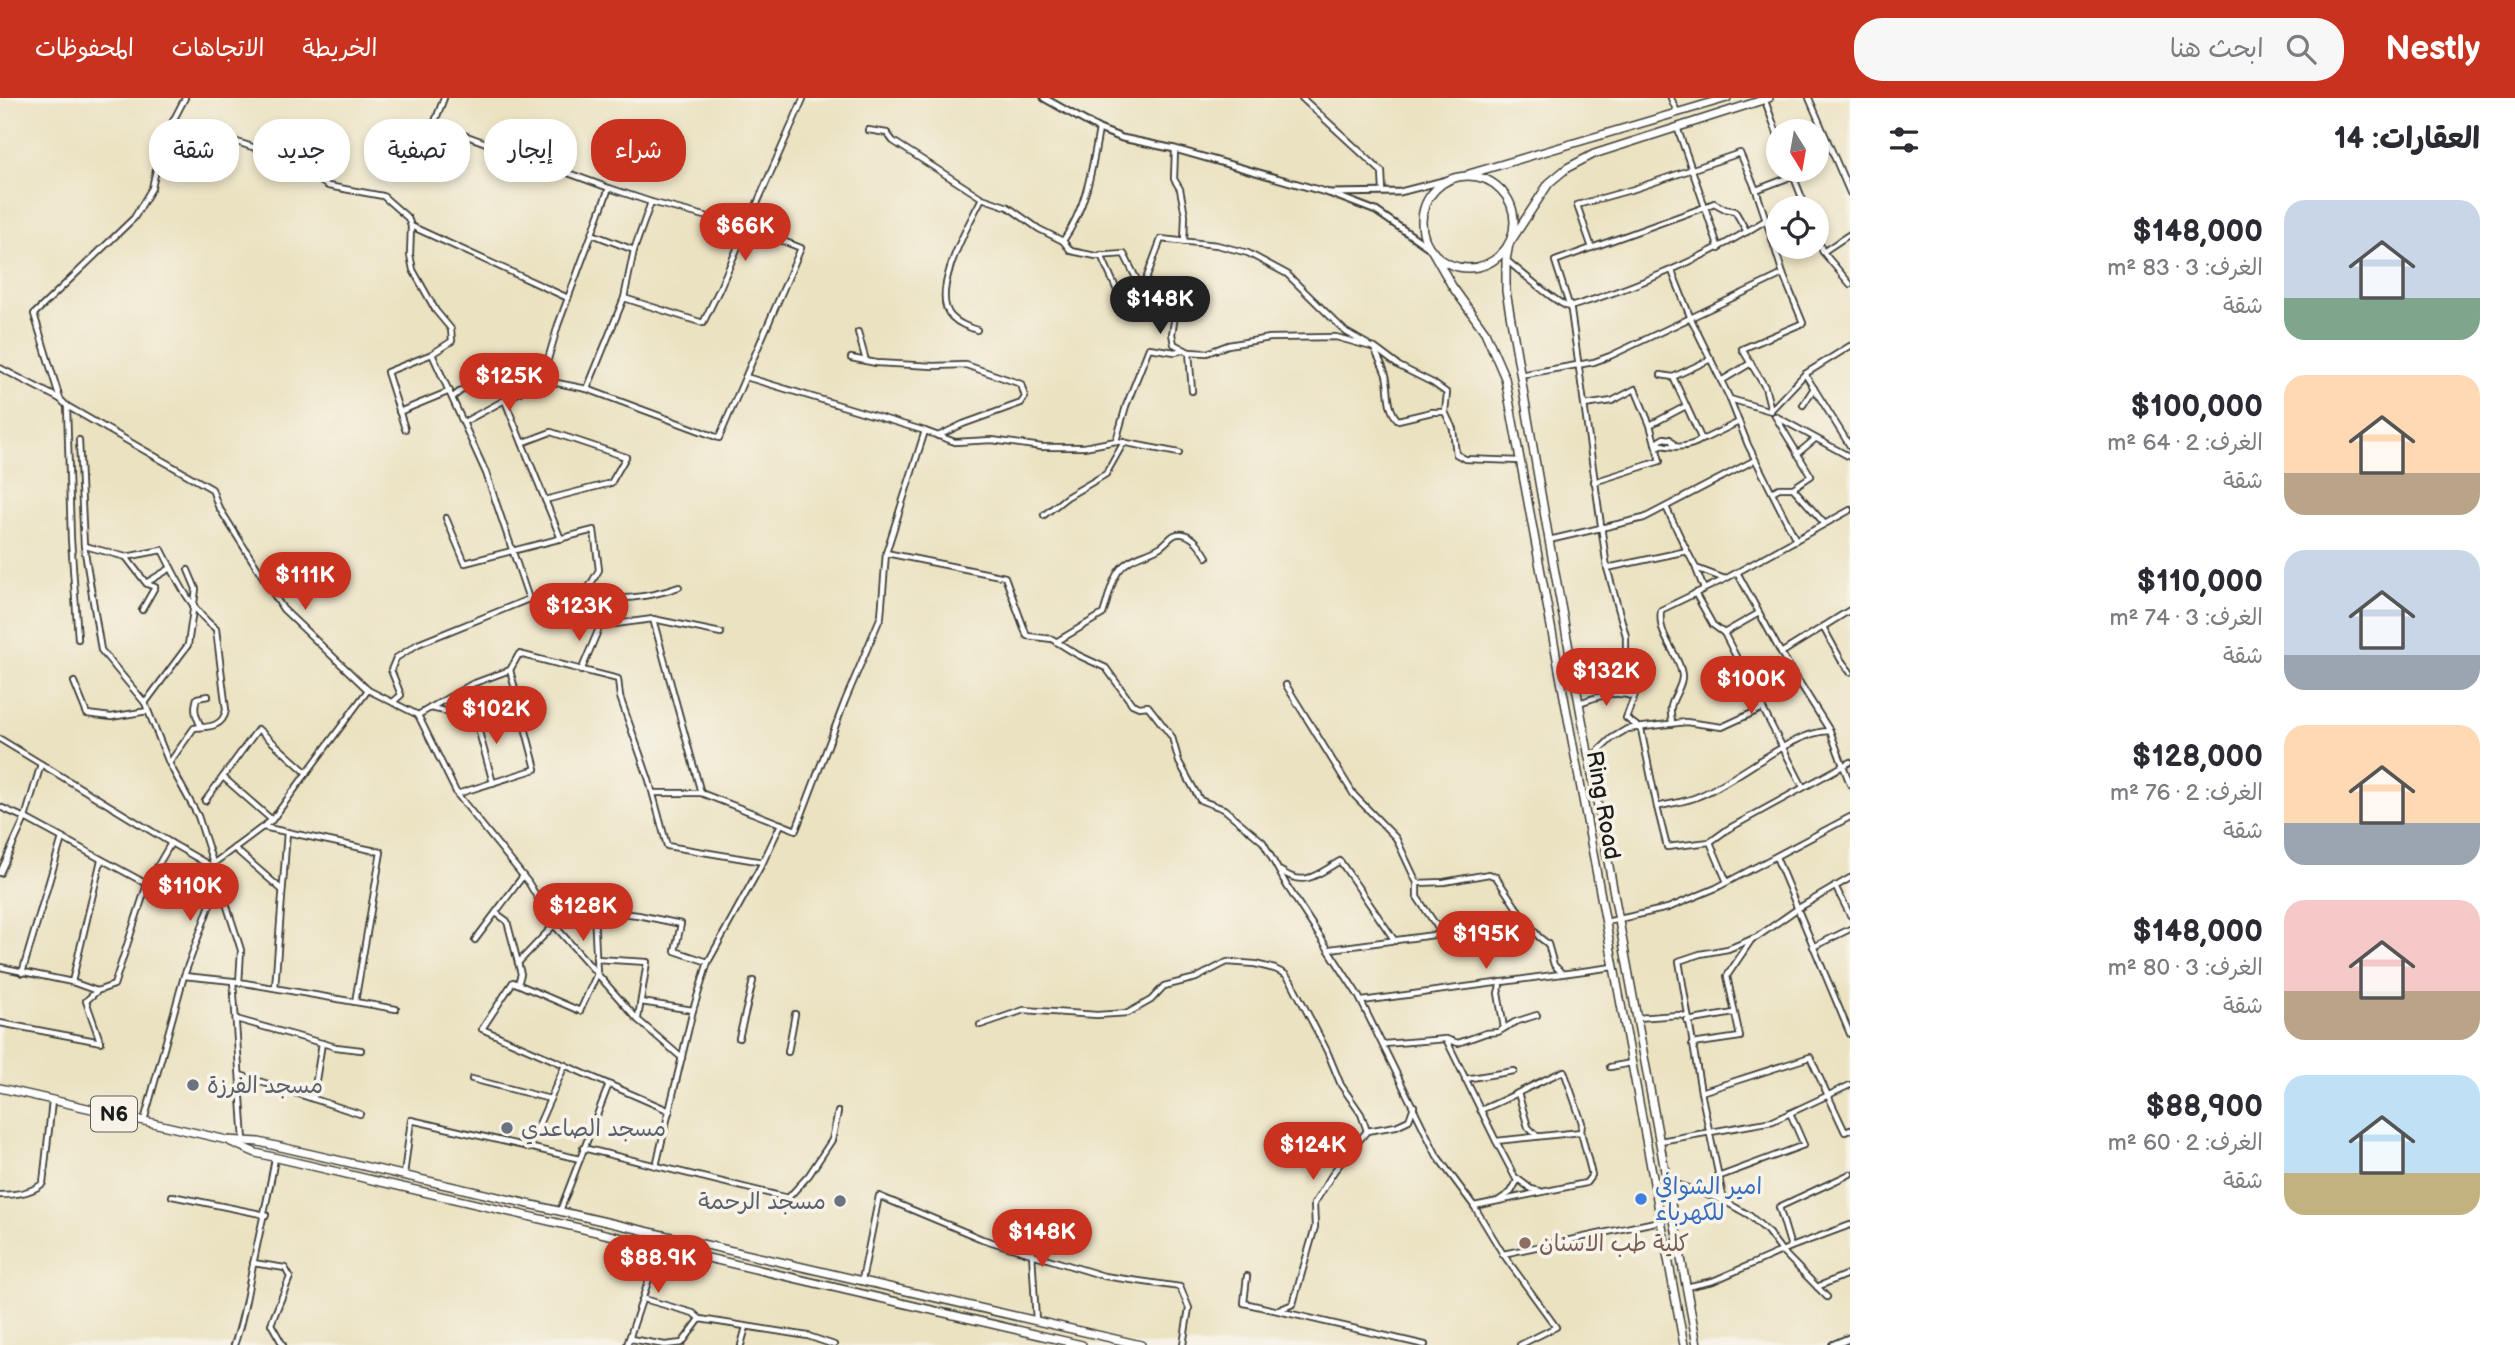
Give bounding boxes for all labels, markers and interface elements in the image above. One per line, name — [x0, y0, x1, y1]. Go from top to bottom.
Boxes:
search box — [1854, 18, 2344, 81]
text: Nestly — [2386, 29, 2480, 69]
icon: search — [2282, 30, 2320, 68]
text: المحفوظات — [35, 34, 134, 63]
text: الاتجاهات — [172, 34, 265, 63]
text: الخريطة — [303, 34, 377, 63]
text: ابحث هنا — [2170, 34, 2264, 65]
chip: شقة — [149, 119, 239, 182]
chip: جديد — [253, 119, 350, 182]
chip: تصفية — [364, 119, 470, 182]
chip: إيجار — [484, 119, 577, 182]
chip: شراء — [591, 119, 686, 182]
north arrow — [1766, 119, 1829, 182]
map controls — [1766, 119, 1829, 259]
icon: filters — [1885, 121, 1923, 159]
text: العقارات: 14 — [2334, 121, 2480, 157]
button: locate — [1766, 196, 1829, 259]
pin: $66K — [704, 204, 786, 263]
text: $66K — [716, 212, 774, 240]
text: $148,000 — [2132, 214, 2263, 250]
icon: home — [2340, 228, 2424, 312]
text: الغرف: 3 · 83 m² — [2107, 254, 2263, 282]
pin: $148K — [1111, 276, 1209, 336]
text: $148K — [1126, 285, 1194, 313]
text: شقة — [2223, 292, 2263, 320]
pin: $125K — [460, 354, 558, 413]
text: $125K — [475, 362, 543, 390]
text: $100,000 — [2130, 389, 2263, 425]
icon: home — [2340, 403, 2424, 487]
text: الغرف: 2 · 64 m² — [2107, 429, 2263, 457]
text: شقة — [2223, 467, 2263, 495]
pin: $111K — [256, 552, 354, 612]
text: $111K — [275, 561, 335, 589]
text: $110,000 — [2137, 564, 2263, 600]
icon: home — [2340, 578, 2424, 662]
pin: $123K — [530, 584, 628, 643]
text: $123K — [545, 592, 613, 620]
text: الغرف: 3 · 74 m² — [2109, 604, 2263, 632]
text: شقة — [2223, 642, 2263, 670]
pin: $132K — [1557, 648, 1655, 708]
pin: $100K — [1702, 656, 1800, 716]
text: $132K — [1572, 657, 1640, 685]
text: $100K — [1716, 665, 1786, 693]
pin: $102K — [447, 686, 545, 746]
text: $102K — [462, 695, 530, 723]
text: $128,000 — [2132, 739, 2263, 775]
street label: Ring Road — [1580, 749, 1626, 862]
icon: home — [2340, 753, 2424, 837]
text: الغرف: 2 · 76 m² — [2110, 779, 2263, 807]
text: شقة — [2223, 817, 2263, 845]
pin: $110K — [141, 864, 239, 923]
text: $110K — [158, 872, 222, 900]
pin: $128K — [534, 884, 632, 943]
text: $128K — [549, 892, 617, 920]
pin: $195K — [1437, 912, 1535, 971]
text: $148,000 — [2132, 914, 2263, 950]
text: $195K — [1452, 920, 1520, 948]
icon: home — [2340, 928, 2424, 1012]
text: الغرف: 3 · 80 m² — [2108, 954, 2263, 982]
text: شقة — [2223, 992, 2263, 1020]
place label: مسجد الفرزة — [207, 1072, 323, 1100]
marker: مسجد الفرزة — [185, 1077, 201, 1093]
text: $88,900 — [2146, 1089, 2263, 1125]
road number: N6 — [91, 1096, 137, 1132]
icon: home — [2340, 1103, 2424, 1187]
place label: مسجد الصاعدي — [521, 1115, 666, 1145]
marker: مسجد الصاعدي — [499, 1120, 515, 1136]
pin: $124K — [1264, 1122, 1362, 1182]
text: الغرف: 2 · 60 m² — [2108, 1129, 2263, 1157]
text: $124K — [1280, 1131, 1346, 1159]
text: شقة — [2223, 1167, 2263, 1195]
place label: امير الشوافي للكهرباء — [1655, 1172, 1762, 1227]
place label: مسجد الرحمة — [698, 1188, 826, 1216]
marker: امير الشوافي للكهرباء — [1633, 1191, 1649, 1207]
marker: مسجد الرحمة — [832, 1193, 848, 1209]
pin: $148K — [993, 1210, 1091, 1269]
text: $148K — [1008, 1218, 1076, 1246]
place label: كلية طب الاسنان — [1539, 1230, 1689, 1258]
marker: كلية طب الاسنان — [1517, 1235, 1533, 1251]
pin: $88.9K — [601, 1236, 715, 1295]
text: $88.9K — [620, 1244, 696, 1272]

